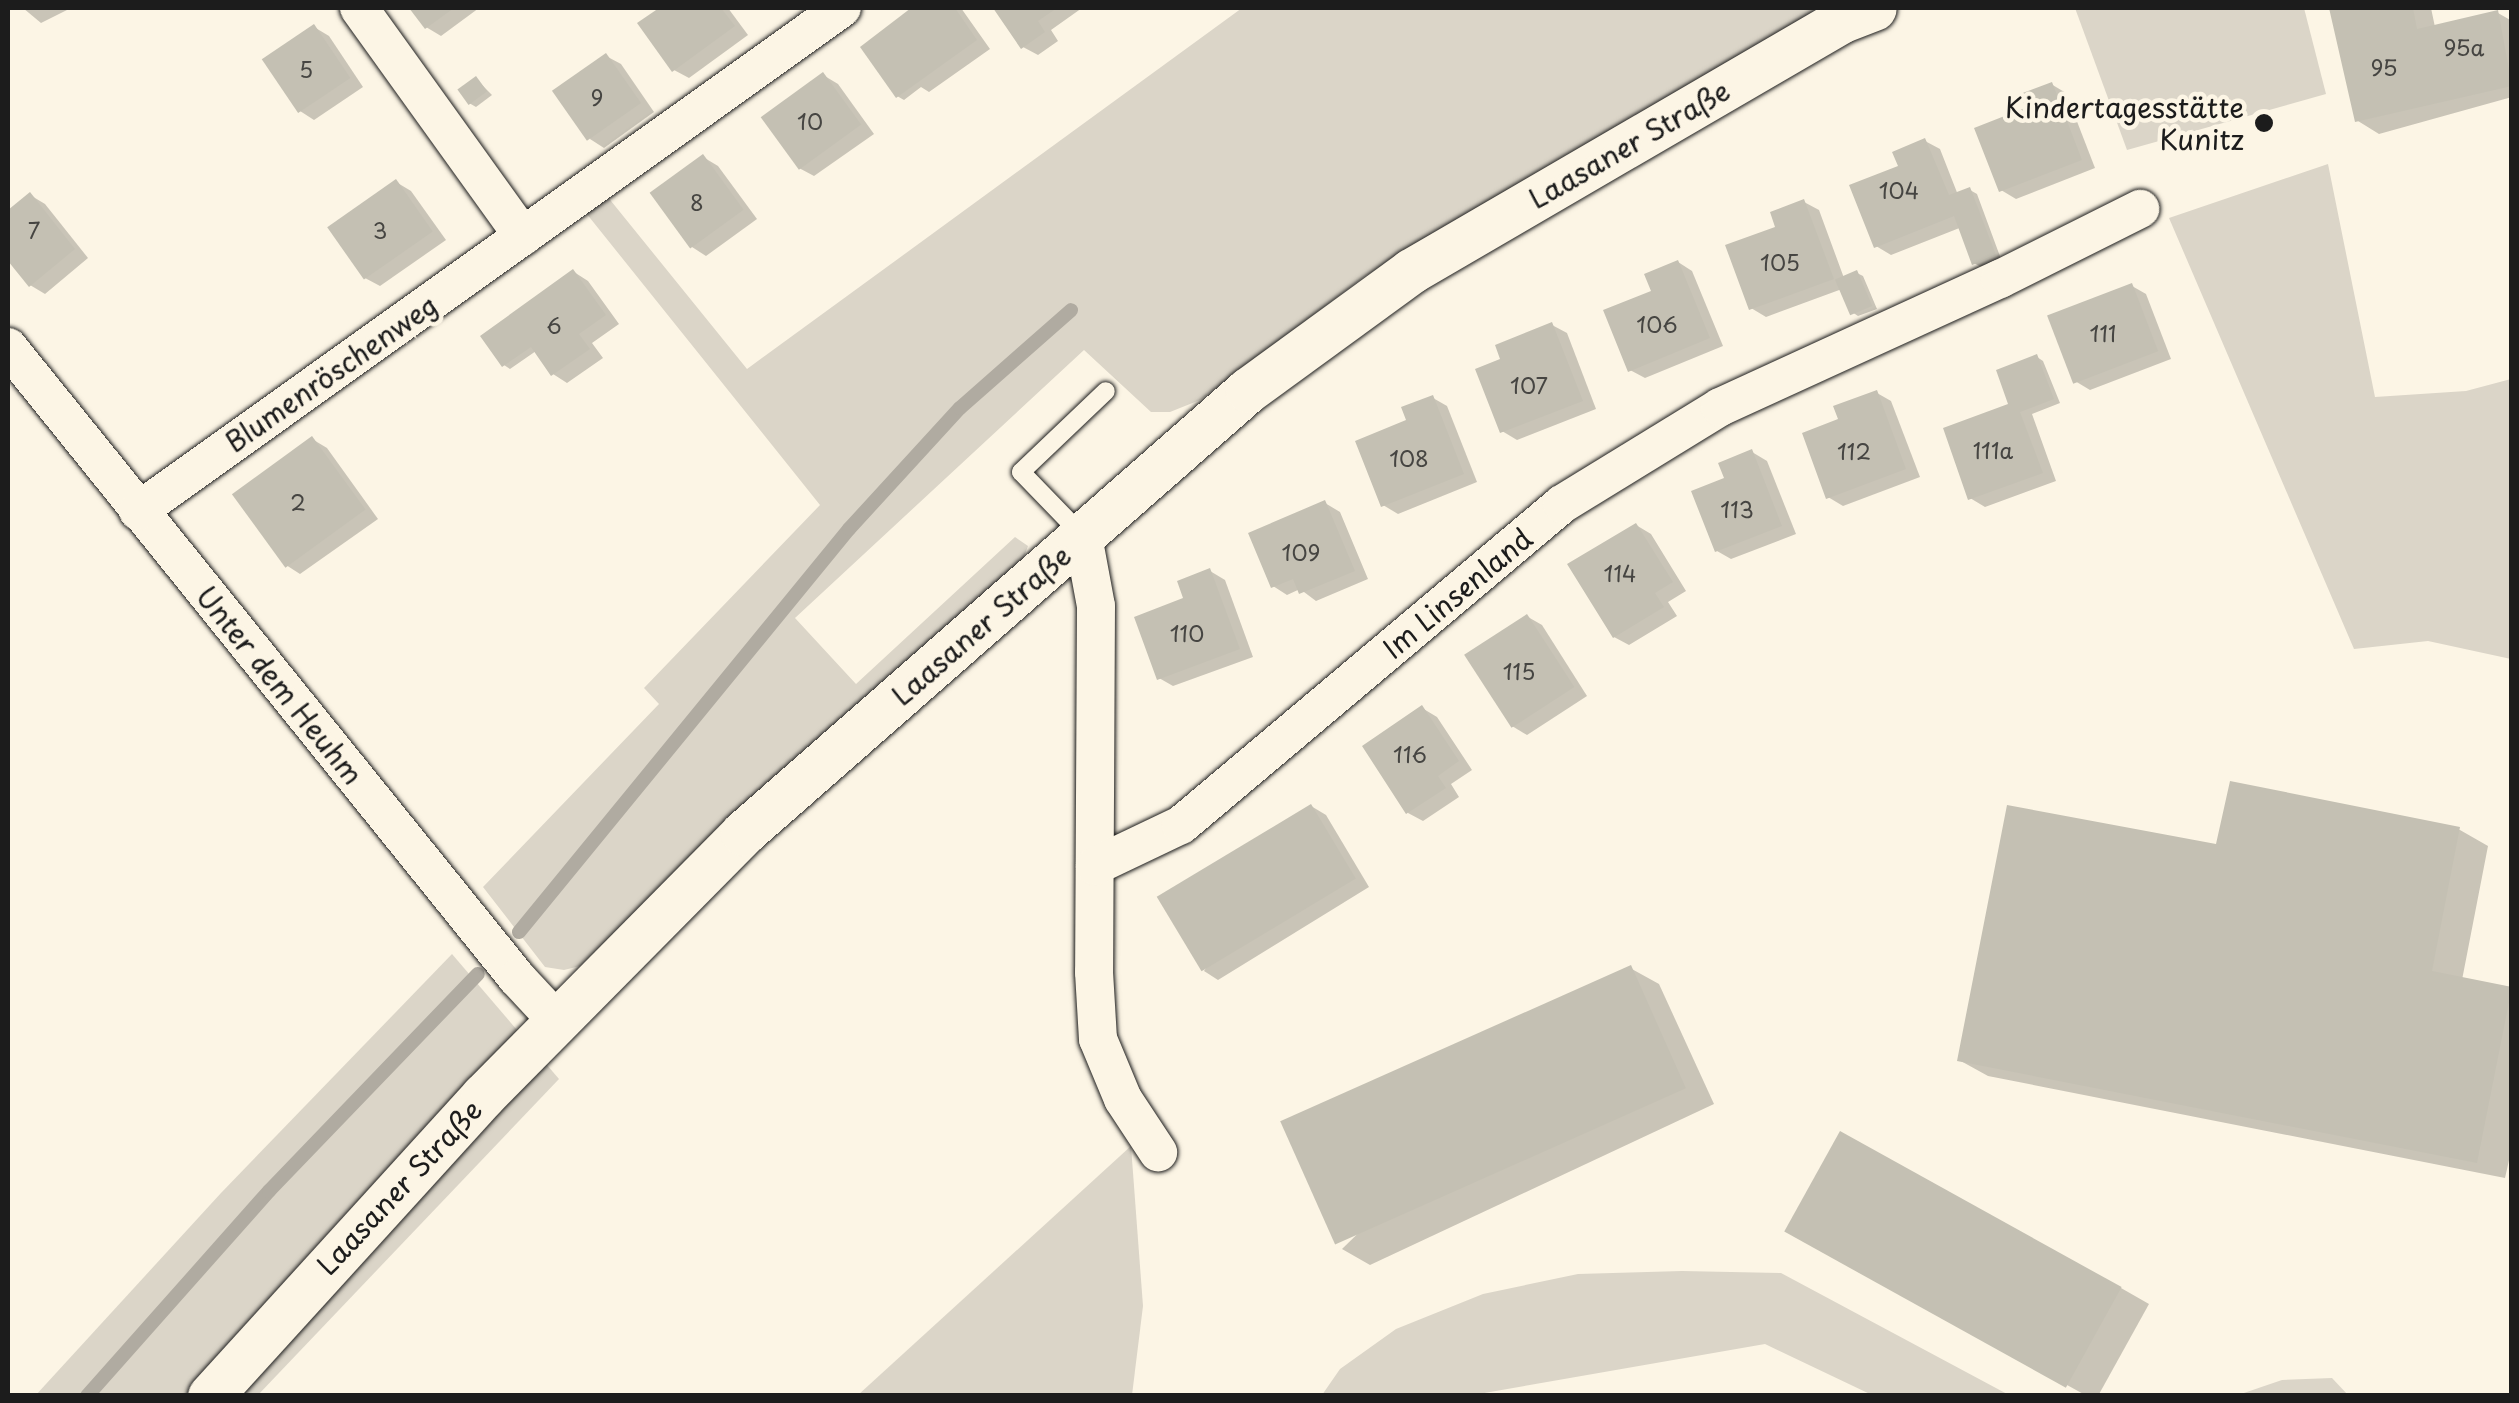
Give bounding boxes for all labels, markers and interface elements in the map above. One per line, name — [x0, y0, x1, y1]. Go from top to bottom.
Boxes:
house number: 95a — [2444, 34, 2484, 60]
house number: 95 — [2370, 54, 2398, 80]
house number: 5 — [299, 56, 313, 82]
street label: Laasaner Straße — [1522, 72, 1736, 216]
house number: 9 — [591, 84, 603, 110]
place label: Kindertagesstätte Kunitz — [2005, 90, 2244, 156]
house number: 10 — [797, 108, 823, 134]
marker: Kindertagesstätte Kunitz — [2253, 112, 2275, 134]
house number: 104 — [1879, 177, 1919, 203]
house number: 8 — [690, 189, 704, 215]
house number: 7 — [28, 217, 40, 243]
house number: 3 — [373, 217, 387, 243]
house number: 105 — [1760, 249, 1800, 275]
street label: Blumenröschenweg — [219, 287, 443, 459]
house number: 106 — [1636, 311, 1678, 337]
house number: 6 — [546, 312, 562, 338]
house number: 111 — [2090, 320, 2116, 346]
house number: 107 — [1510, 372, 1548, 398]
house number: 111a — [1973, 437, 2013, 463]
house number: 112 — [1837, 438, 1871, 464]
house number: 108 — [1389, 445, 1429, 471]
house number: 2 — [290, 489, 306, 515]
house number: 113 — [1720, 496, 1754, 522]
street label: Im Linsenland — [1375, 521, 1539, 665]
street label: Laasaner Straße — [884, 538, 1078, 712]
house number: 109 — [1282, 539, 1320, 565]
house number: 114 — [1604, 560, 1636, 586]
street label: Unter dem Heuhm — [189, 578, 371, 792]
house number: 110 — [1170, 620, 1204, 646]
house number: 115 — [1503, 658, 1535, 684]
house number: 116 — [1393, 741, 1427, 767]
street label: Laasaner Straße — [309, 1092, 489, 1282]

